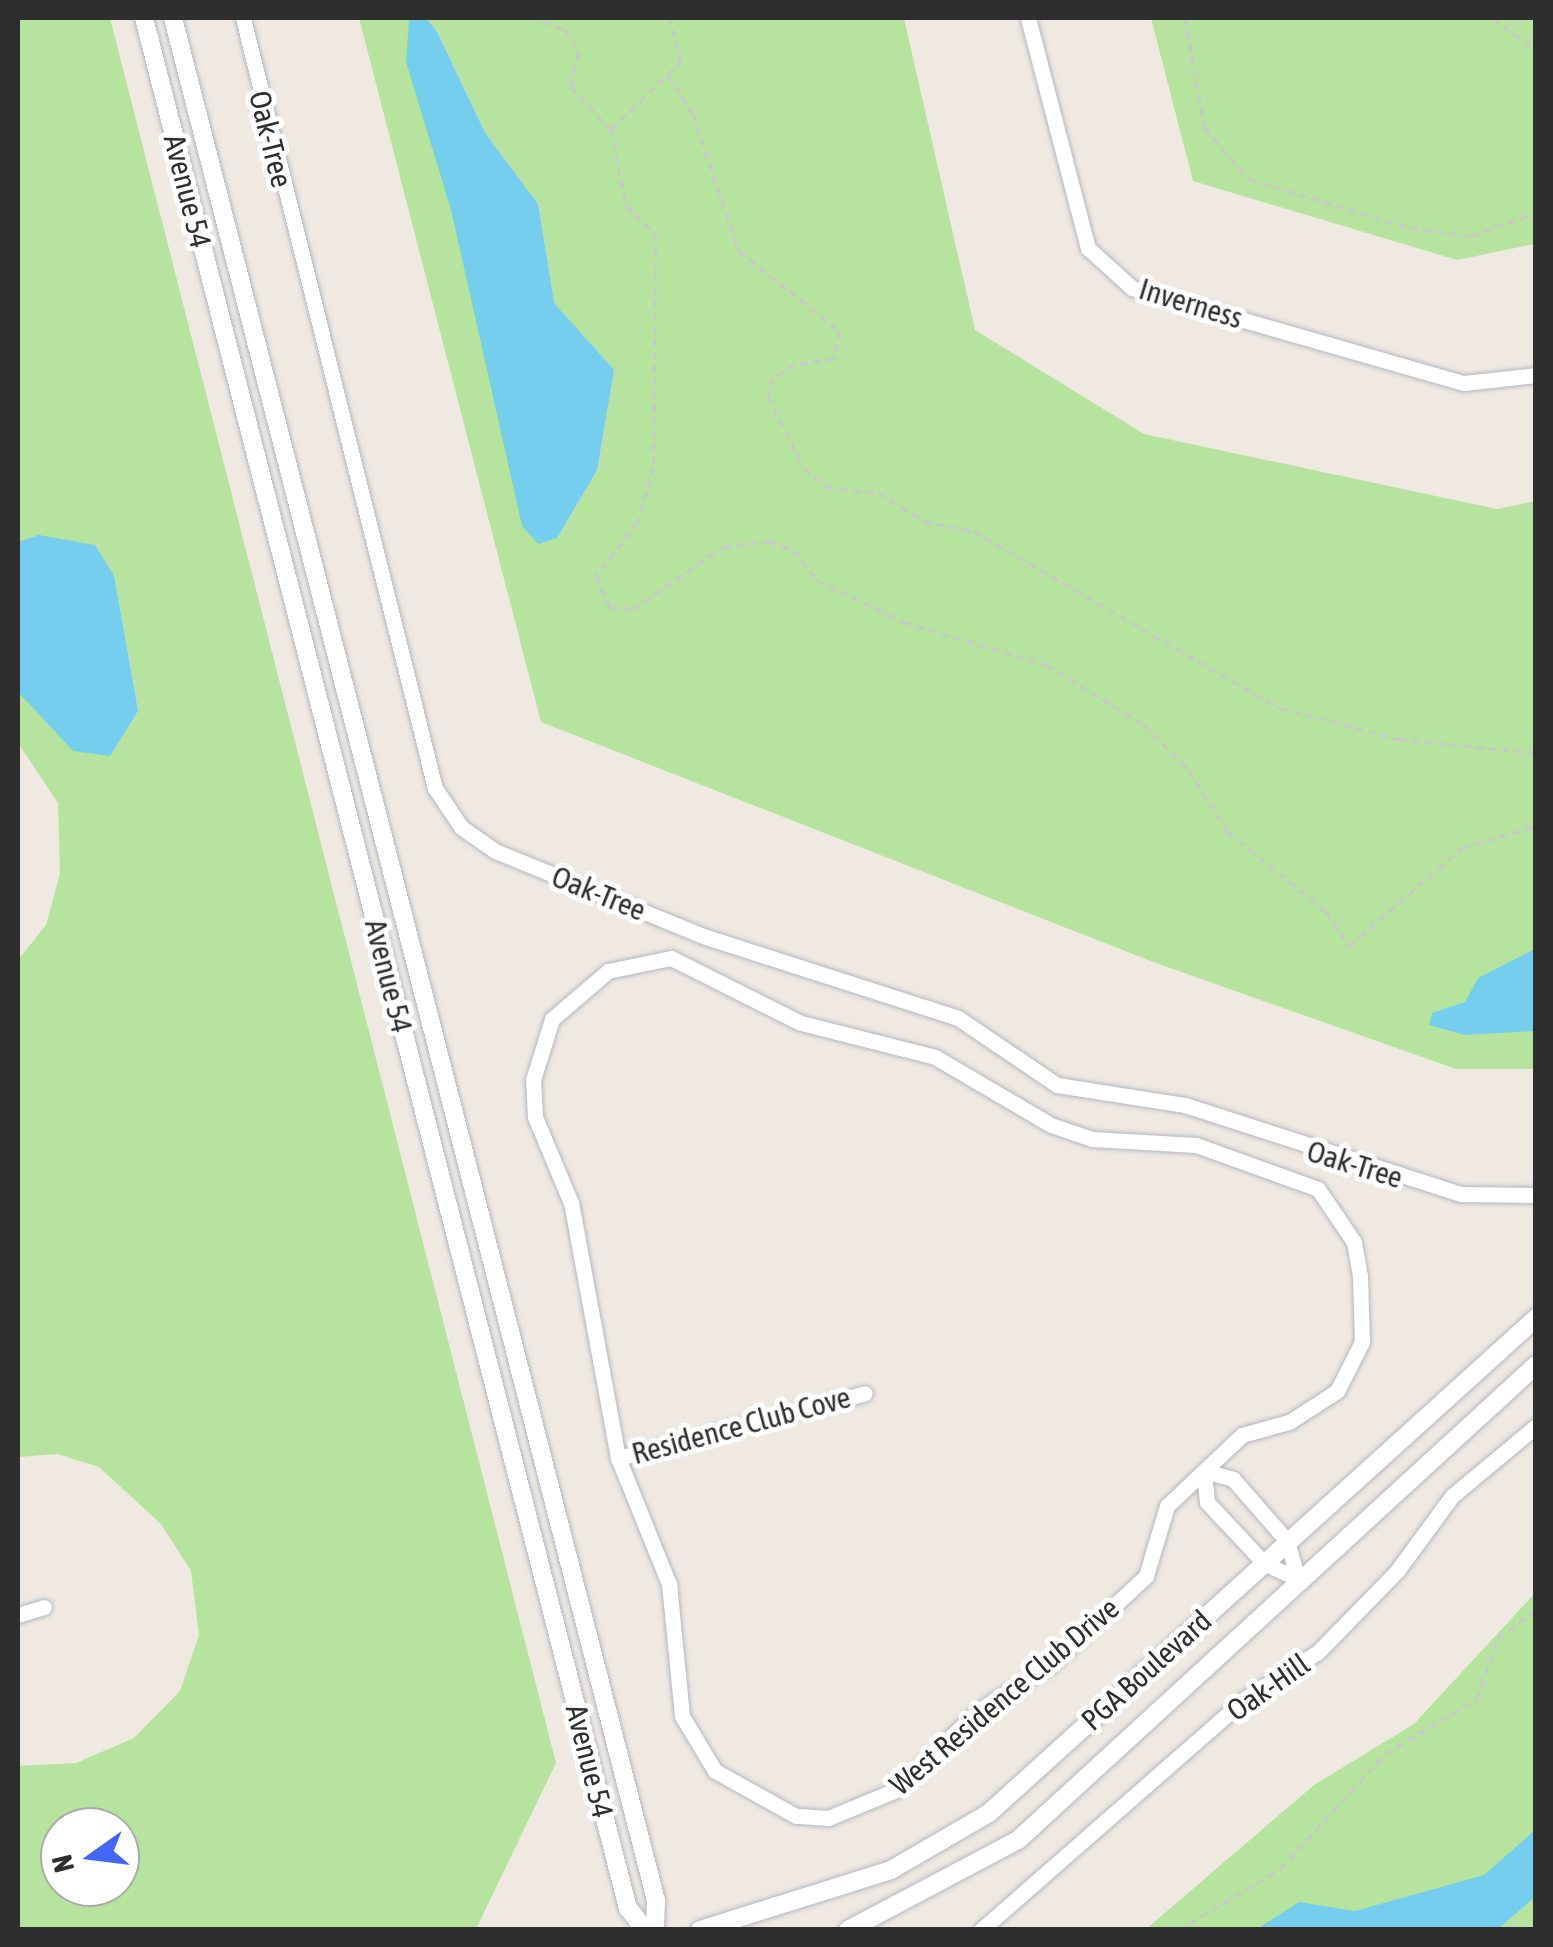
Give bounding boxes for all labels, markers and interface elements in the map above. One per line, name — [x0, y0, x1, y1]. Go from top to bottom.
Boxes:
street label: Oak-Tree — [242, 87, 300, 191]
street label: Avenue 54 — [157, 131, 219, 251]
street label: Inverness — [1135, 270, 1247, 336]
street label: Oak-Tree — [547, 858, 651, 928]
street label: Avenue 54 — [358, 916, 420, 1036]
street label: Oak-Tree — [1303, 1132, 1407, 1196]
street label: Residence Club Cove — [628, 1379, 854, 1471]
street label: West Residence Club Drive — [882, 1590, 1126, 1802]
street label: PGA Boulevard — [1074, 1602, 1218, 1738]
street label: Oak-Hill — [1220, 1646, 1316, 1728]
street label: Avenue 54 — [559, 1701, 621, 1821]
north arrow — [40, 1807, 140, 1907]
text: N — [45, 1852, 80, 1876]

